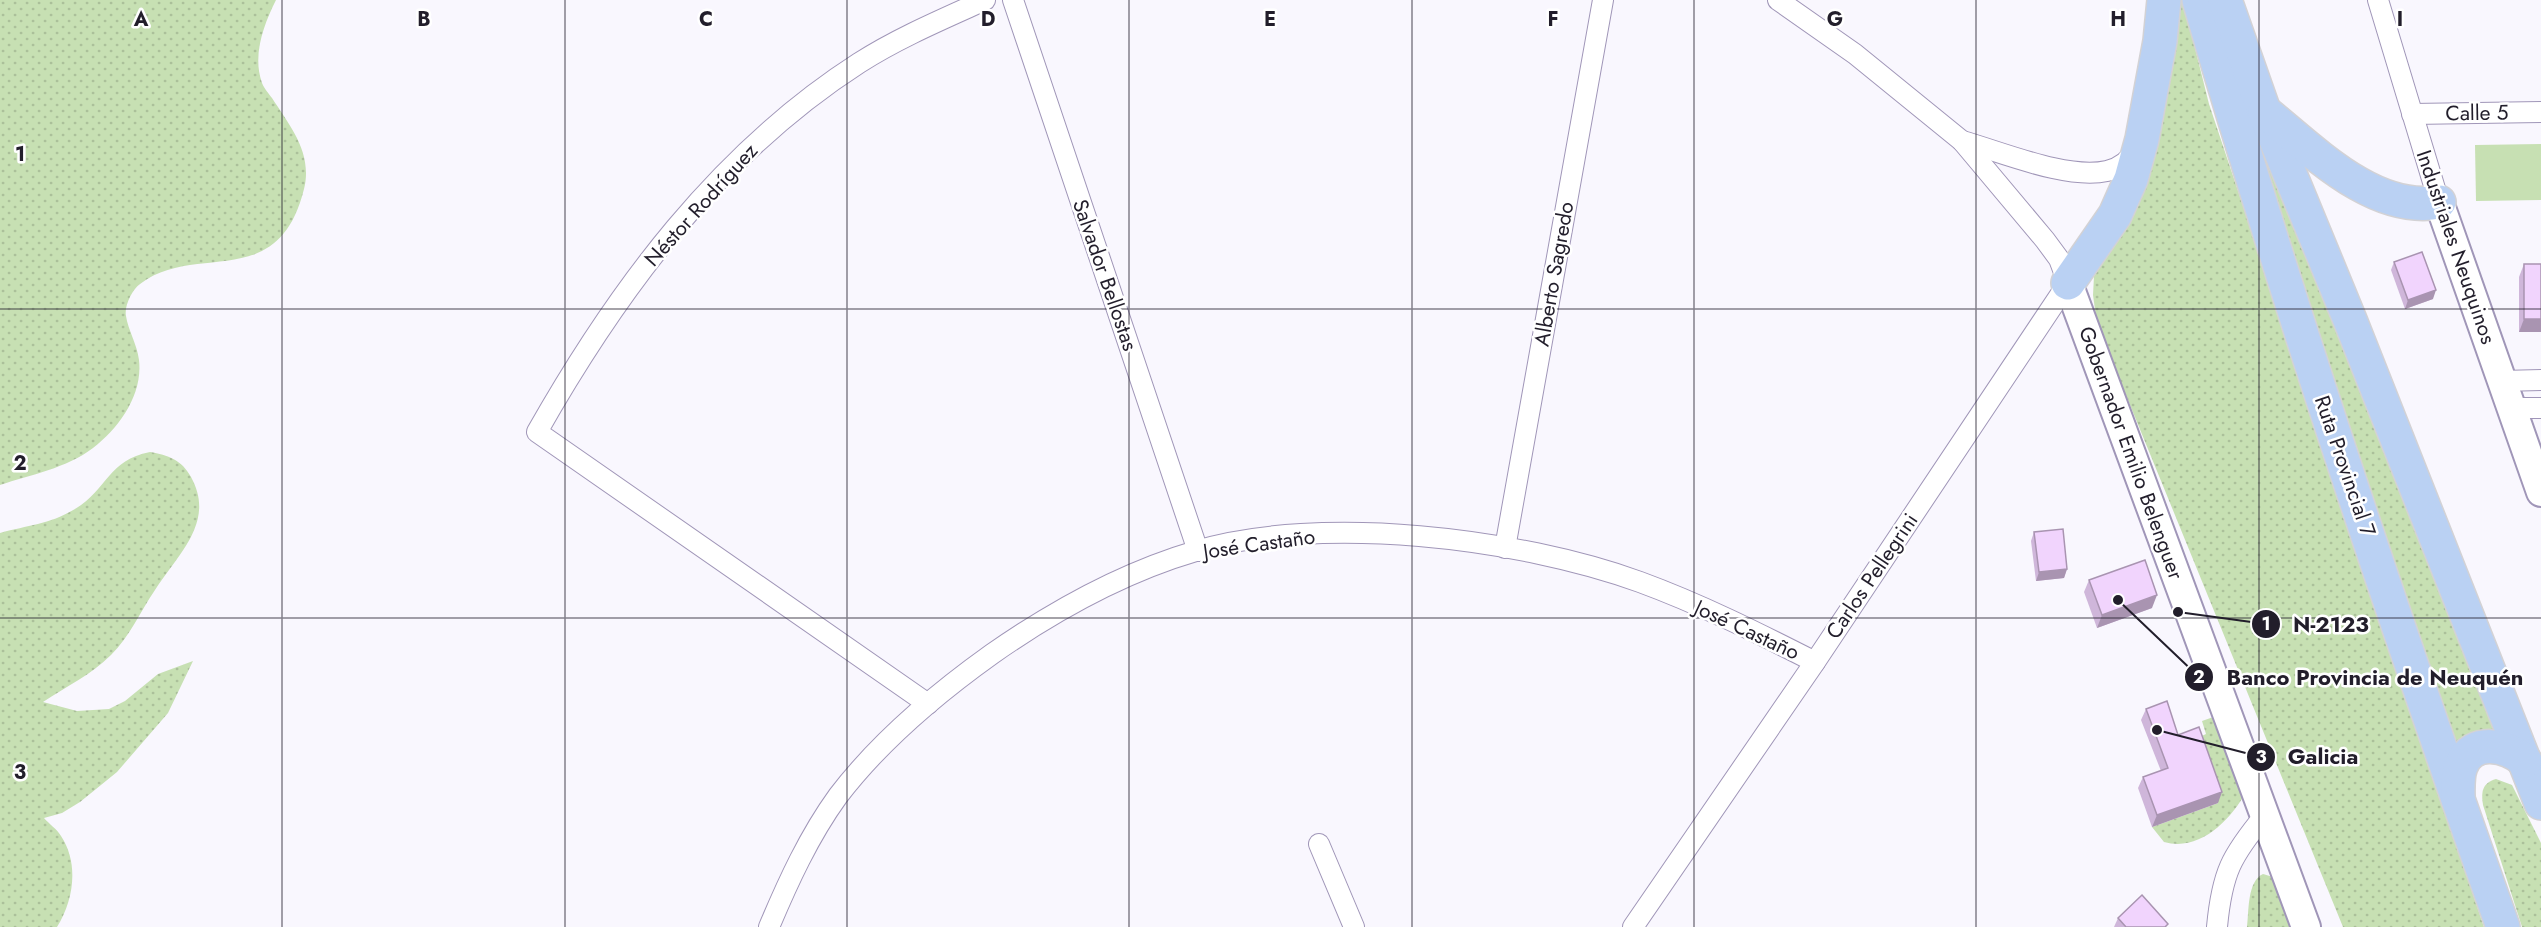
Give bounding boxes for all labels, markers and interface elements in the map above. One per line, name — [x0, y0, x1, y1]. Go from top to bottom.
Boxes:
text: A — [133, 5, 149, 34]
text: B — [417, 5, 431, 34]
text: C — [699, 5, 713, 34]
text: D — [981, 5, 995, 34]
text: E — [1264, 5, 1276, 34]
text: F — [1547, 5, 1559, 34]
text: G — [1827, 5, 1843, 34]
text: H — [2110, 5, 2126, 34]
text: I — [2397, 5, 2403, 34]
street label: Calle 5 — [2445, 97, 2509, 129]
street label: Néstor Rodríguez — [637, 137, 765, 273]
text: 1 — [15, 140, 25, 169]
street label: Industriales Neuquinos — [2409, 146, 2503, 348]
street label: Salvador Bellostas — [1065, 195, 1145, 355]
street label: Alberto Sagredo — [1527, 199, 1581, 349]
street label: Gobernador Emilio Belenguer — [2071, 322, 2191, 585]
street label: Ruta Provincial 7 — [2307, 392, 2383, 540]
text: 2 — [13, 449, 27, 478]
street label: Carlos Pellegrini — [1819, 507, 1925, 645]
street label: José Castaño — [1198, 521, 1317, 567]
street label: José Castaño — [1687, 591, 1804, 667]
callout: N-2123 — [2251, 604, 2381, 644]
text: N-2123 — [2293, 608, 2369, 640]
text: 1 — [2261, 611, 2271, 637]
callout: Banco Provincia de Neuquén — [2184, 657, 2535, 697]
text: Banco Provincia de Neuquén — [2227, 661, 2523, 693]
text: 2 — [2193, 664, 2205, 690]
callout: Galicia — [2246, 737, 2371, 777]
text: Galicia — [2288, 740, 2358, 772]
text: 3 — [2255, 744, 2267, 770]
text: 3 — [14, 758, 26, 787]

